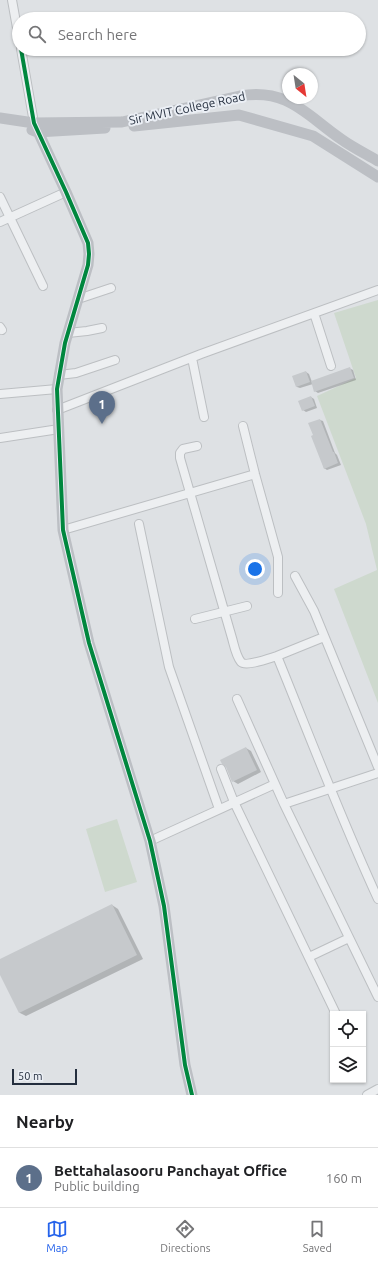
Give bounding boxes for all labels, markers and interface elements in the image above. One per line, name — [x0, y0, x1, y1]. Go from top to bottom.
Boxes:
search box — [12, 12, 366, 56]
icon: search — [26, 23, 48, 45]
text: Search here — [58, 26, 137, 43]
north arrow — [282, 68, 318, 104]
street label: Sir MVIT College Road — [128, 89, 246, 127]
pin: 1 — [89, 391, 115, 424]
your location — [245, 559, 265, 579]
map controls — [330, 1011, 366, 1083]
button: locate — [330, 1011, 366, 1047]
button: layers — [330, 1047, 366, 1083]
scale bar — [12, 1067, 77, 1086]
text: 50 m — [18, 1070, 42, 1082]
text: Nearby — [16, 1112, 74, 1131]
text: Bettahalasooru Panchayat Office — [54, 1162, 287, 1179]
text: 1 — [25, 1171, 33, 1185]
text: 160 m — [326, 1171, 362, 1185]
text: Public building — [54, 1179, 140, 1193]
tab: Map — [46, 1218, 68, 1254]
tab: Directions — [160, 1218, 210, 1254]
tab: Saved — [303, 1218, 332, 1254]

